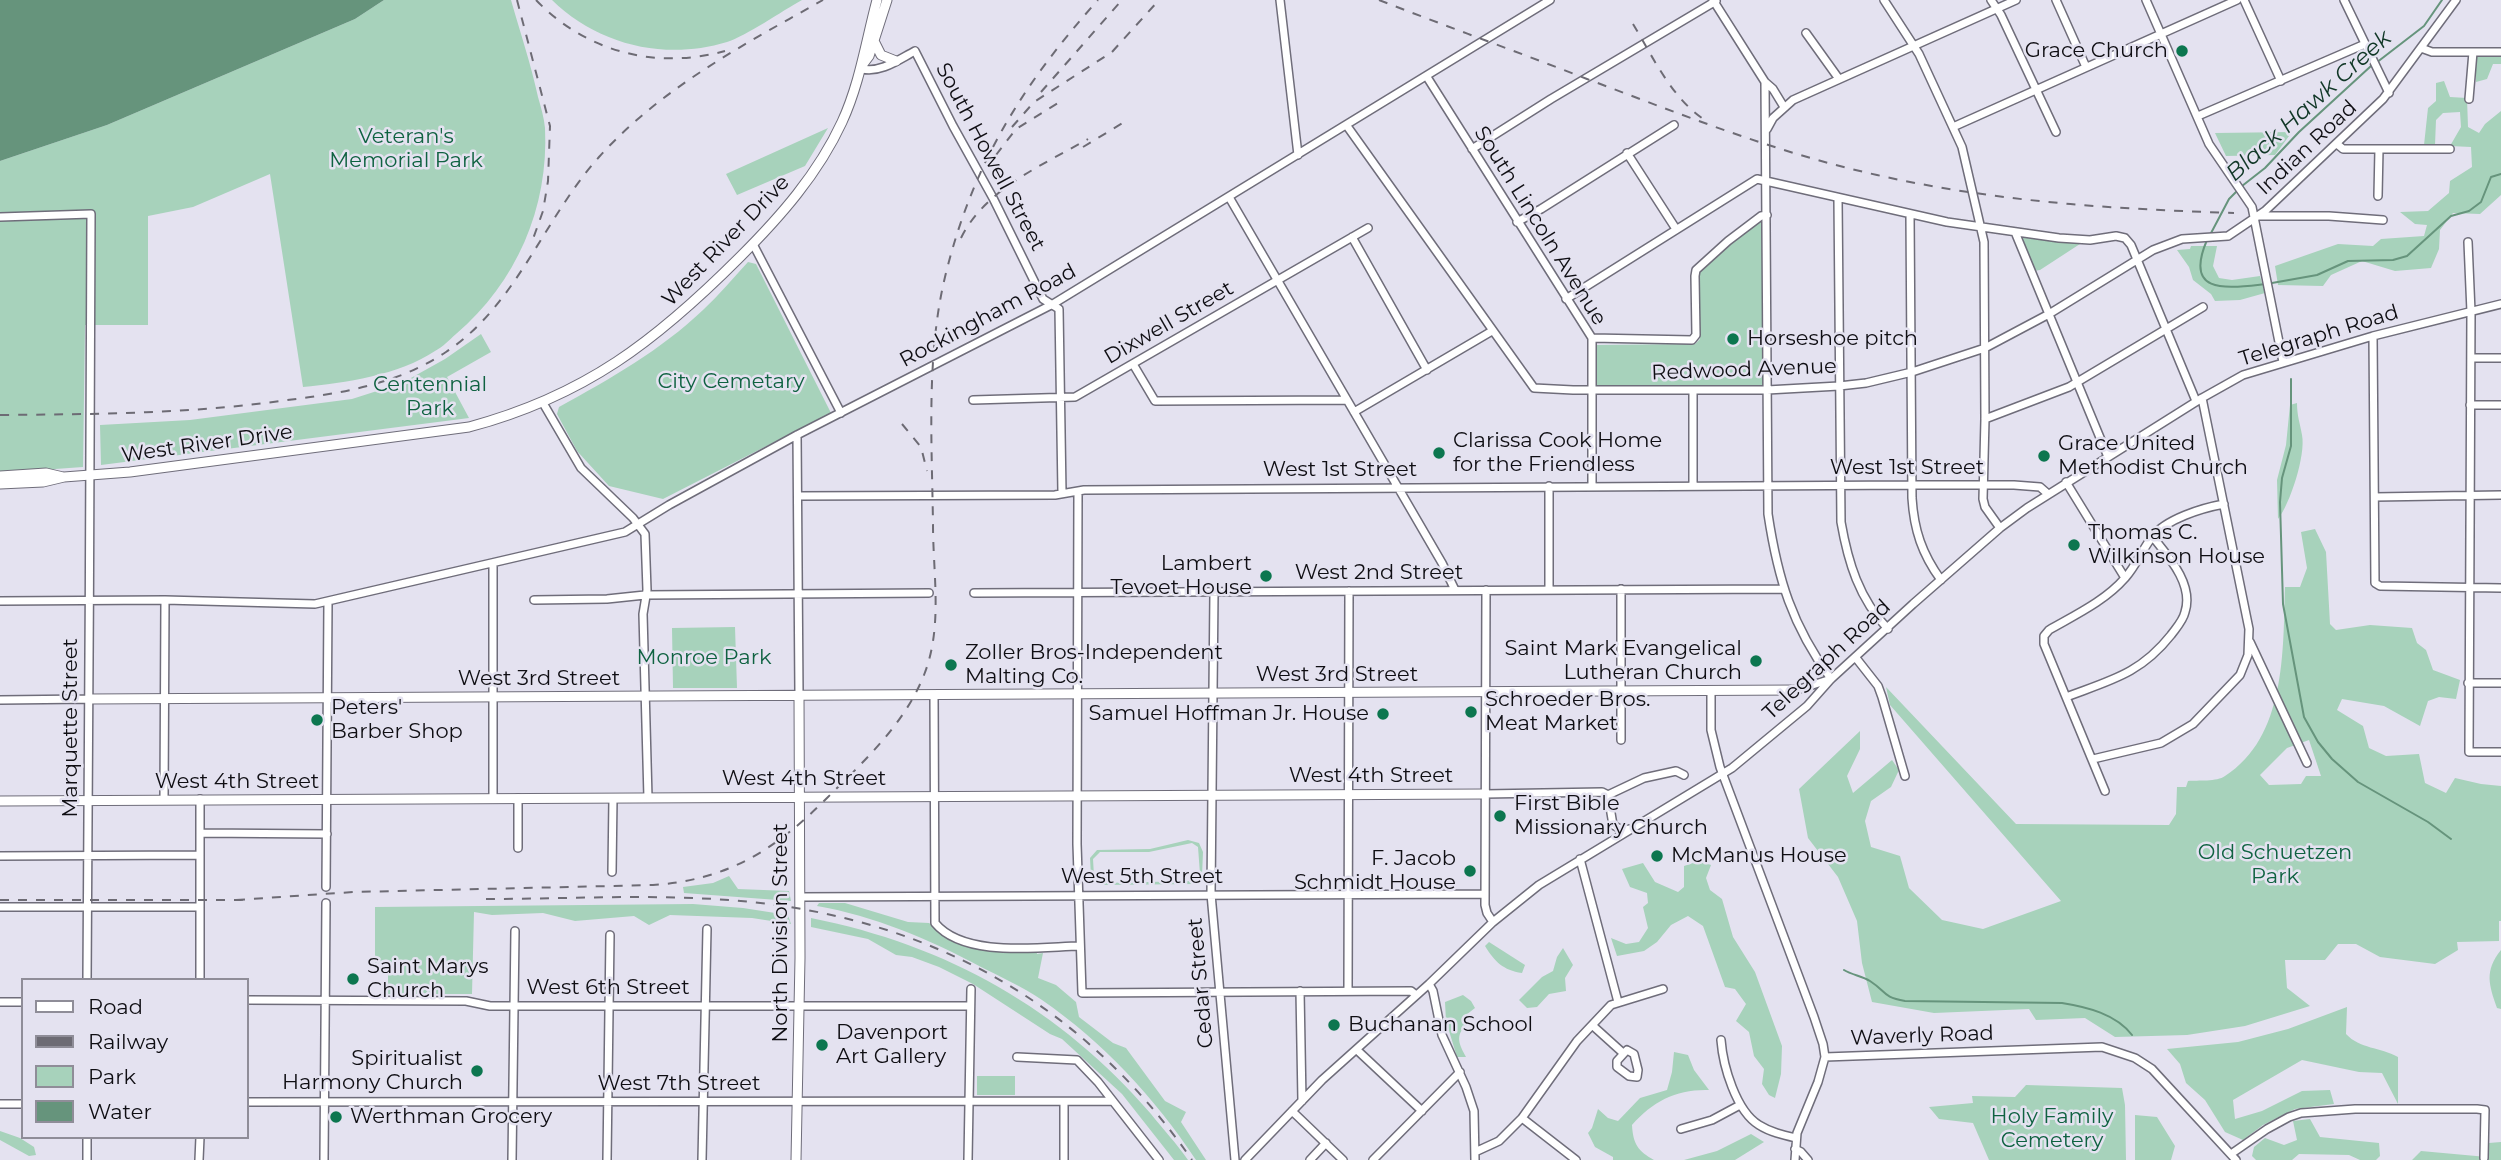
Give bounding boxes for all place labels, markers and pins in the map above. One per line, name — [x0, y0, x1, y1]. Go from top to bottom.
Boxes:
place label: Grace Church — [2025, 38, 2168, 64]
marker: Grace Church — [2174, 43, 2190, 59]
place label: Horseshoe pitch — [1747, 326, 1918, 352]
marker: Horseshoe pitch — [1725, 331, 1741, 347]
place label: Clarissa Cook Home for the Friendless — [1453, 428, 1662, 478]
place label: Grace United Methodist Church — [2058, 431, 2248, 481]
marker: Clarissa Cook Home for the Friendless — [1431, 445, 1447, 461]
marker: Grace United Methodist Church — [2036, 448, 2052, 464]
place label: Thomas C. Wilkinson House — [2088, 520, 2265, 570]
marker: Thomas C. Wilkinson House — [2066, 537, 2082, 553]
place label: Lambert Tevoet House — [1110, 551, 1252, 601]
marker: Lambert Tevoet House — [1258, 568, 1274, 584]
place label: Saint Mark Evangelical Lutheran Church — [1504, 636, 1742, 686]
place label: Zoller Bros-Independent Malting Co. — [965, 640, 1223, 690]
marker: Saint Mark Evangelical Lutheran Church — [1748, 653, 1764, 669]
marker: Zoller Bros-Independent Malting Co. — [943, 657, 959, 673]
place label: Schroeder Bros. Meat Market — [1485, 687, 1650, 737]
place label: Peters' Barber Shop — [331, 695, 463, 745]
place label: Samuel Hoffman Jr. House — [1089, 701, 1369, 727]
marker: Schroeder Bros. Meat Market — [1463, 704, 1479, 720]
marker: Samuel Hoffman Jr. House — [1375, 706, 1391, 722]
marker: Peters' Barber Shop — [309, 712, 325, 728]
place label: First Bible Missionary Church — [1514, 791, 1708, 841]
marker: First Bible Missionary Church — [1492, 808, 1508, 824]
place label: McManus House — [1671, 843, 1847, 869]
place label: F. Jacob Schmidt House — [1294, 846, 1456, 896]
marker: McManus House — [1649, 848, 1665, 864]
marker: F. Jacob Schmidt House — [1462, 863, 1478, 879]
place label: Saint Marys Church — [367, 954, 488, 1004]
marker: Saint Marys Church — [345, 971, 361, 987]
place label: Buchanan School — [1348, 1012, 1533, 1038]
marker: Buchanan School — [1326, 1017, 1342, 1033]
place label: Davenport Art Gallery — [836, 1020, 948, 1070]
marker: Davenport Art Gallery — [814, 1037, 830, 1053]
place label: Spiritualist Harmony Church — [282, 1046, 463, 1096]
marker: Spiritualist Harmony Church — [469, 1063, 485, 1079]
place label: Werthman Grocery — [350, 1104, 552, 1130]
marker: Werthman Grocery — [328, 1109, 344, 1125]

